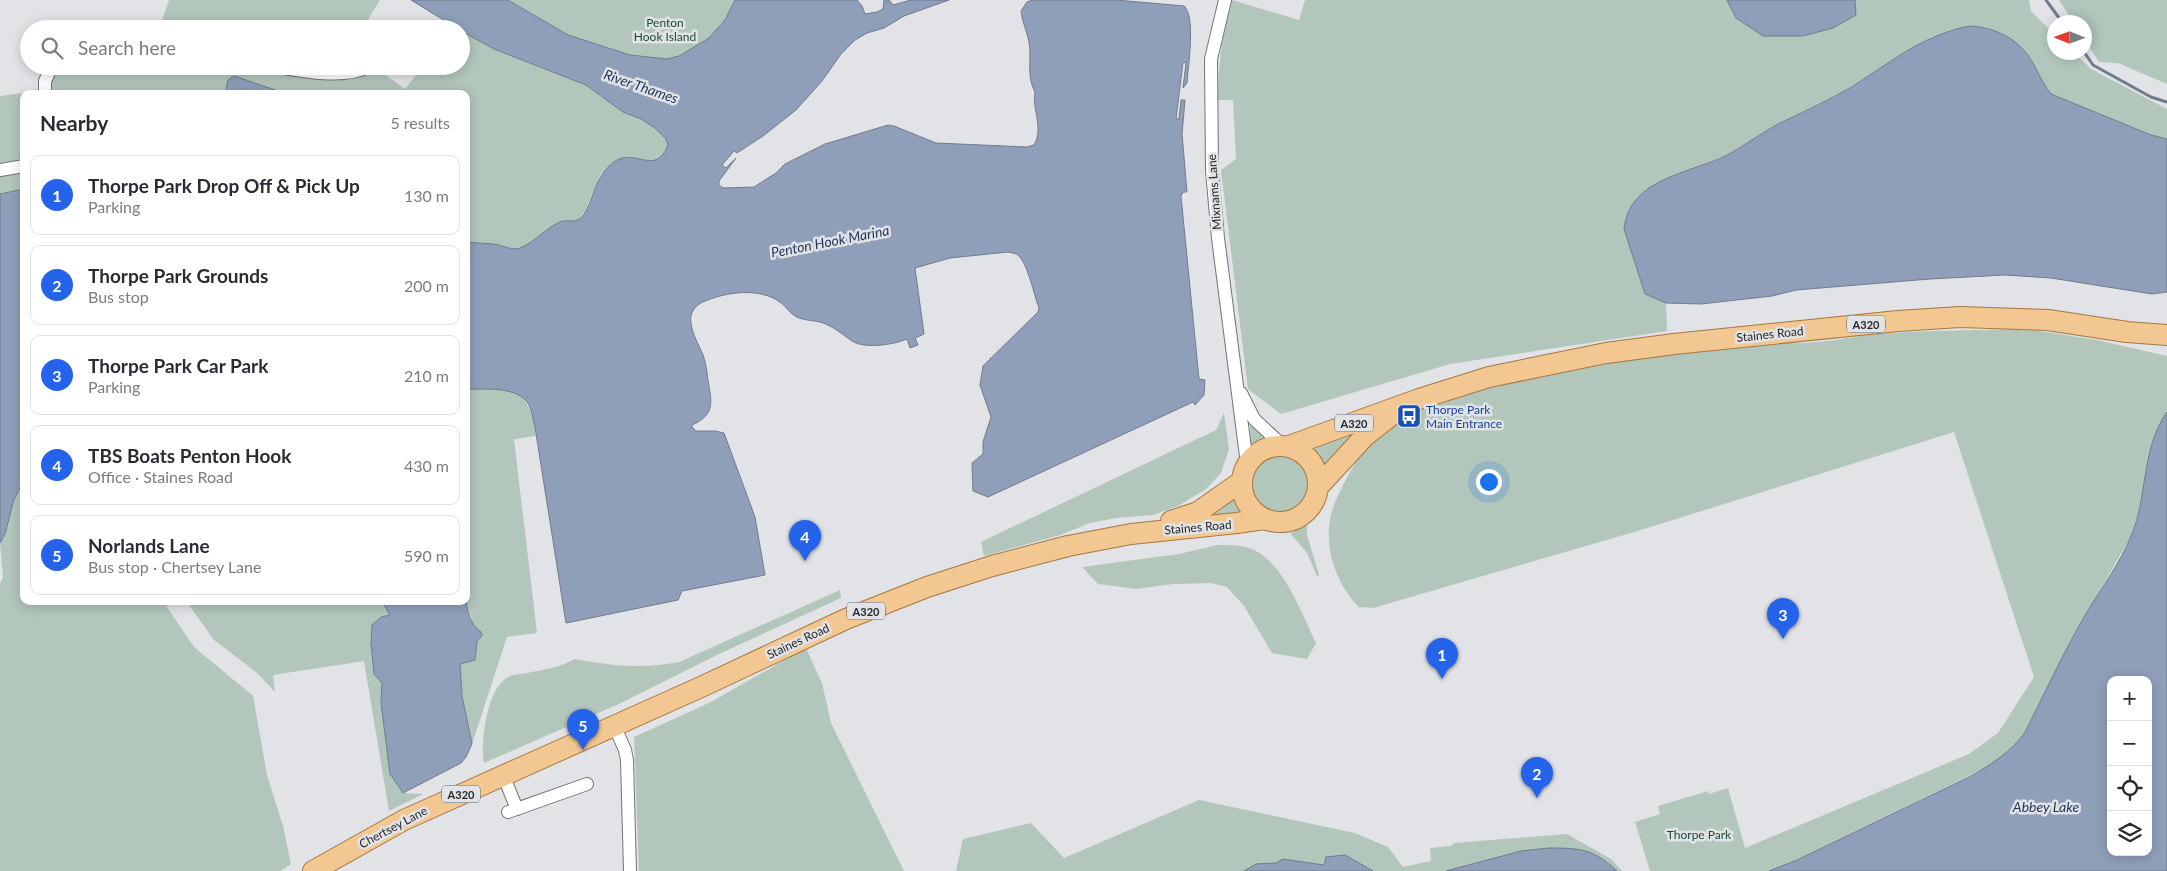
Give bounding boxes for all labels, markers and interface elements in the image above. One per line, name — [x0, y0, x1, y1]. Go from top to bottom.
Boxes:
park label: Penton Hook Island — [634, 15, 696, 44]
north arrow — [2047, 15, 2092, 60]
search box — [20, 20, 470, 75]
icon: search — [38, 34, 66, 62]
text: Search here — [78, 36, 176, 59]
water label: River Thames — [602, 65, 681, 107]
text: Nearby — [40, 110, 108, 135]
text: 5 results — [390, 113, 450, 132]
street label: Mixnams Lane — [1204, 154, 1224, 230]
text: Thorpe Park Drop Off & Pick Up — [88, 174, 360, 197]
text: 1 — [52, 186, 62, 205]
text: 130 m — [404, 186, 449, 205]
text: Parking — [88, 197, 140, 216]
water label: Penton Hook Marina — [769, 221, 891, 261]
text: Thorpe Park Grounds — [88, 264, 268, 287]
text: 2 — [52, 276, 62, 295]
text: 200 m — [404, 276, 449, 295]
text: Bus stop — [88, 287, 149, 306]
road number: A320 — [1847, 316, 1885, 332]
street label: Staines Road — [1736, 323, 1804, 345]
text: Thorpe Park Car Park — [88, 354, 268, 377]
text: 3 — [52, 366, 62, 385]
text: 210 m — [404, 366, 449, 385]
text: Parking — [88, 377, 140, 396]
place label: Thorpe Park Main Entrance — [1426, 402, 1502, 431]
bus stop icon: Thorpe Park Main Entrance — [1396, 403, 1422, 429]
road number: A320 — [1335, 414, 1373, 432]
text: TBS Boats Penton Hook — [88, 444, 291, 467]
text: 4 — [52, 456, 62, 475]
text: 430 m — [404, 456, 449, 475]
text: Office · Staines Road — [88, 467, 233, 486]
your location — [1476, 469, 1502, 495]
street label: Staines Road — [1164, 517, 1232, 537]
pin: 4 — [789, 520, 821, 561]
text: Norlands Lane — [88, 534, 210, 557]
text: 5 — [52, 546, 62, 565]
text: 590 m — [404, 546, 449, 565]
text: Bus stop · Chertsey Lane — [88, 557, 261, 576]
pin: 3 — [1767, 598, 1799, 639]
road number: A320 — [847, 602, 885, 620]
street label: Staines Road — [764, 620, 832, 662]
pin: 1 — [1426, 638, 1458, 679]
map controls — [2107, 676, 2152, 856]
button: + — [2107, 676, 2152, 721]
pin: 5 — [567, 709, 599, 750]
button: − — [2107, 721, 2152, 766]
pin: 2 — [1521, 757, 1553, 798]
button: locate — [2107, 766, 2152, 811]
road number: A320 — [442, 786, 480, 802]
water label: Abbey Lake — [2012, 798, 2079, 815]
street label: Chertsey Lane — [356, 803, 430, 851]
button: layers — [2107, 811, 2152, 856]
park label: Thorpe Park — [1667, 827, 1732, 842]

